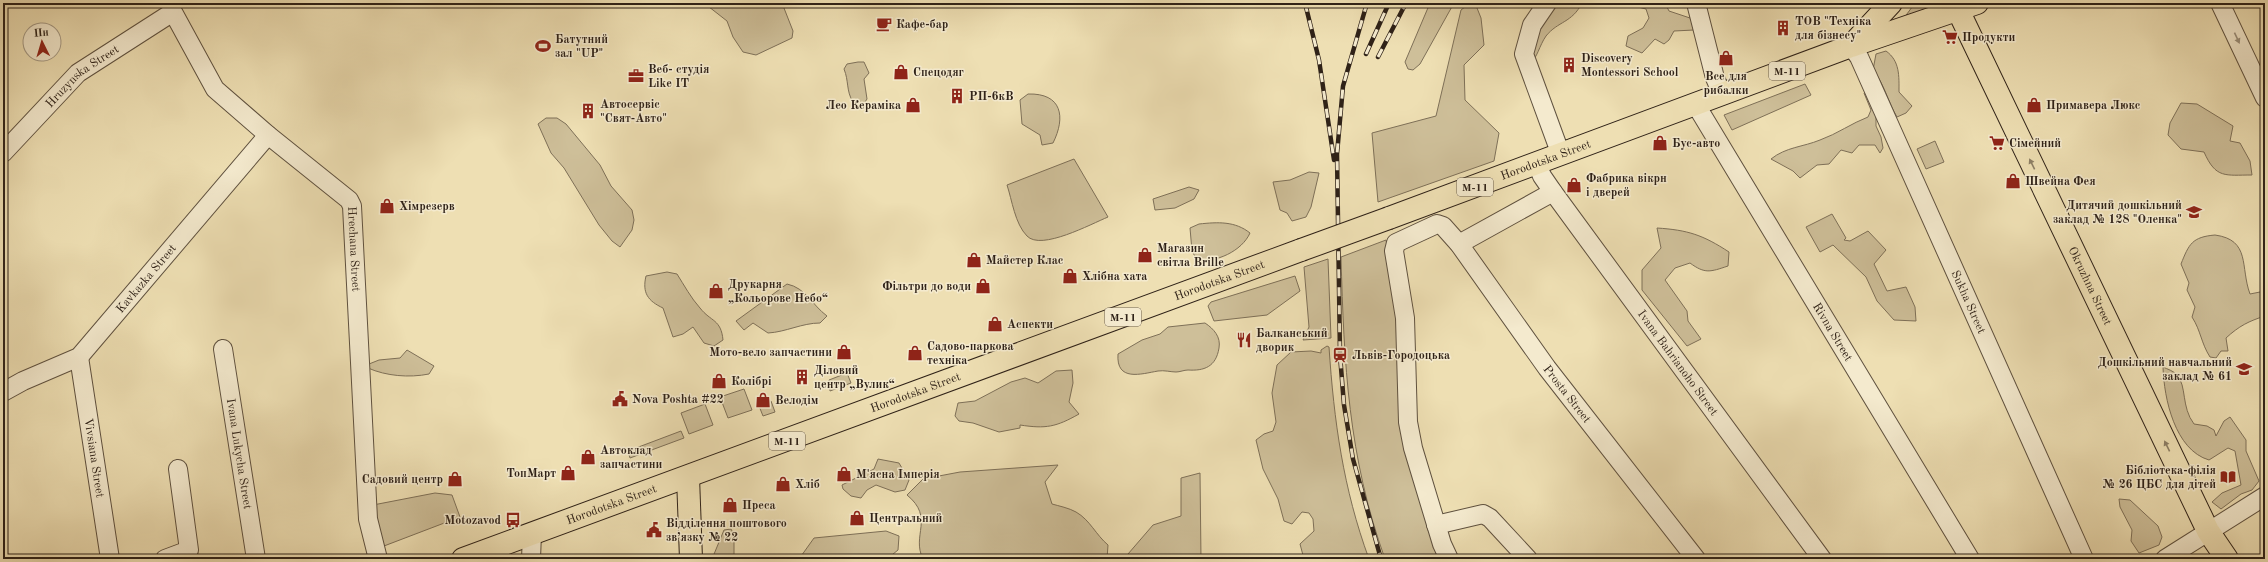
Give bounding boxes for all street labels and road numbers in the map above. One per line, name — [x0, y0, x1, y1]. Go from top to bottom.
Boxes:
street label: Hruzynska Street — [44, 43, 121, 110]
road number: М-11 — [1769, 62, 1805, 80]
street label: Horodotska Street — [1499, 138, 1593, 183]
road number: М-11 — [1457, 178, 1493, 196]
street label: Hrechana Street — [345, 206, 361, 292]
street label: Kavkazka Street — [114, 242, 179, 316]
street label: Okruzhna Street — [2066, 245, 2113, 327]
street label: Horodotska Street — [1173, 259, 1266, 303]
street label: Sukha Street — [1949, 269, 1987, 336]
street label: Rivna Street — [1810, 301, 1854, 364]
road number: М-11 — [1105, 308, 1141, 326]
street label: Ivana Bahrianoho Street — [1635, 308, 1720, 418]
street label: Prosta Street — [1540, 363, 1593, 426]
street label: Horodotska Street — [869, 371, 962, 415]
street label: Ivana Lukycha Street — [224, 398, 253, 510]
street label: Vivsiana Street — [81, 417, 106, 499]
road number: М-11 — [769, 432, 805, 450]
street label: Horodotska Street — [565, 483, 658, 527]

